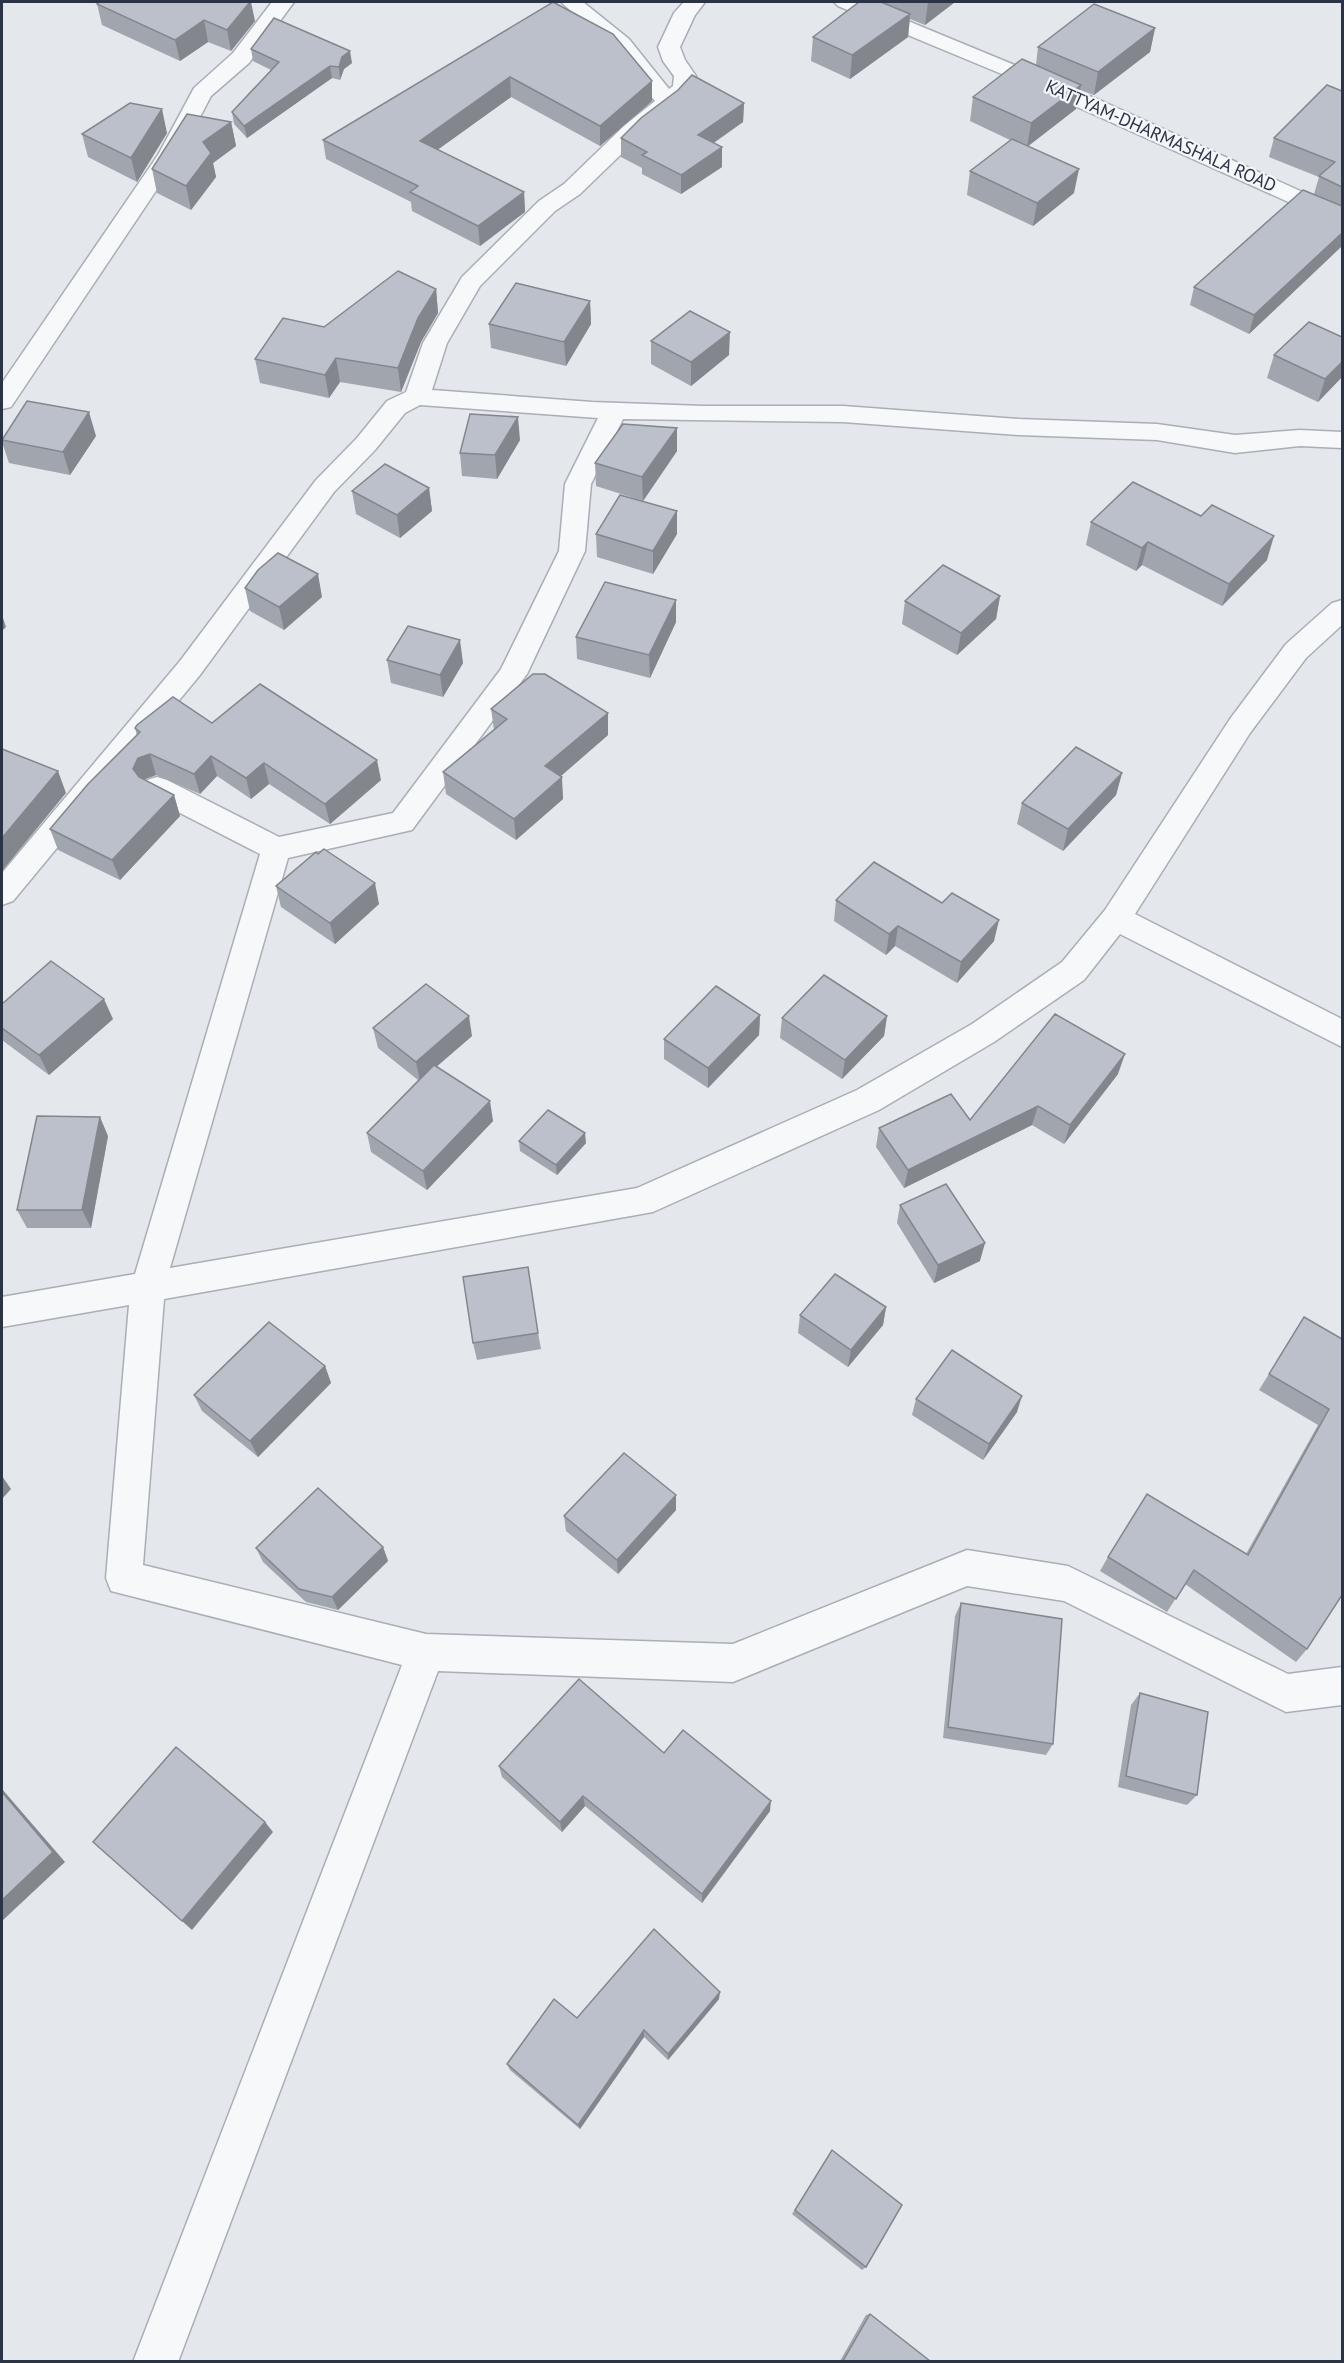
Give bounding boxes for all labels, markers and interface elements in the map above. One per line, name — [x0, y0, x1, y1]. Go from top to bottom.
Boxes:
street label: KATTYAM-DHARMASHALA ROAD — [1042, 74, 1280, 197]

